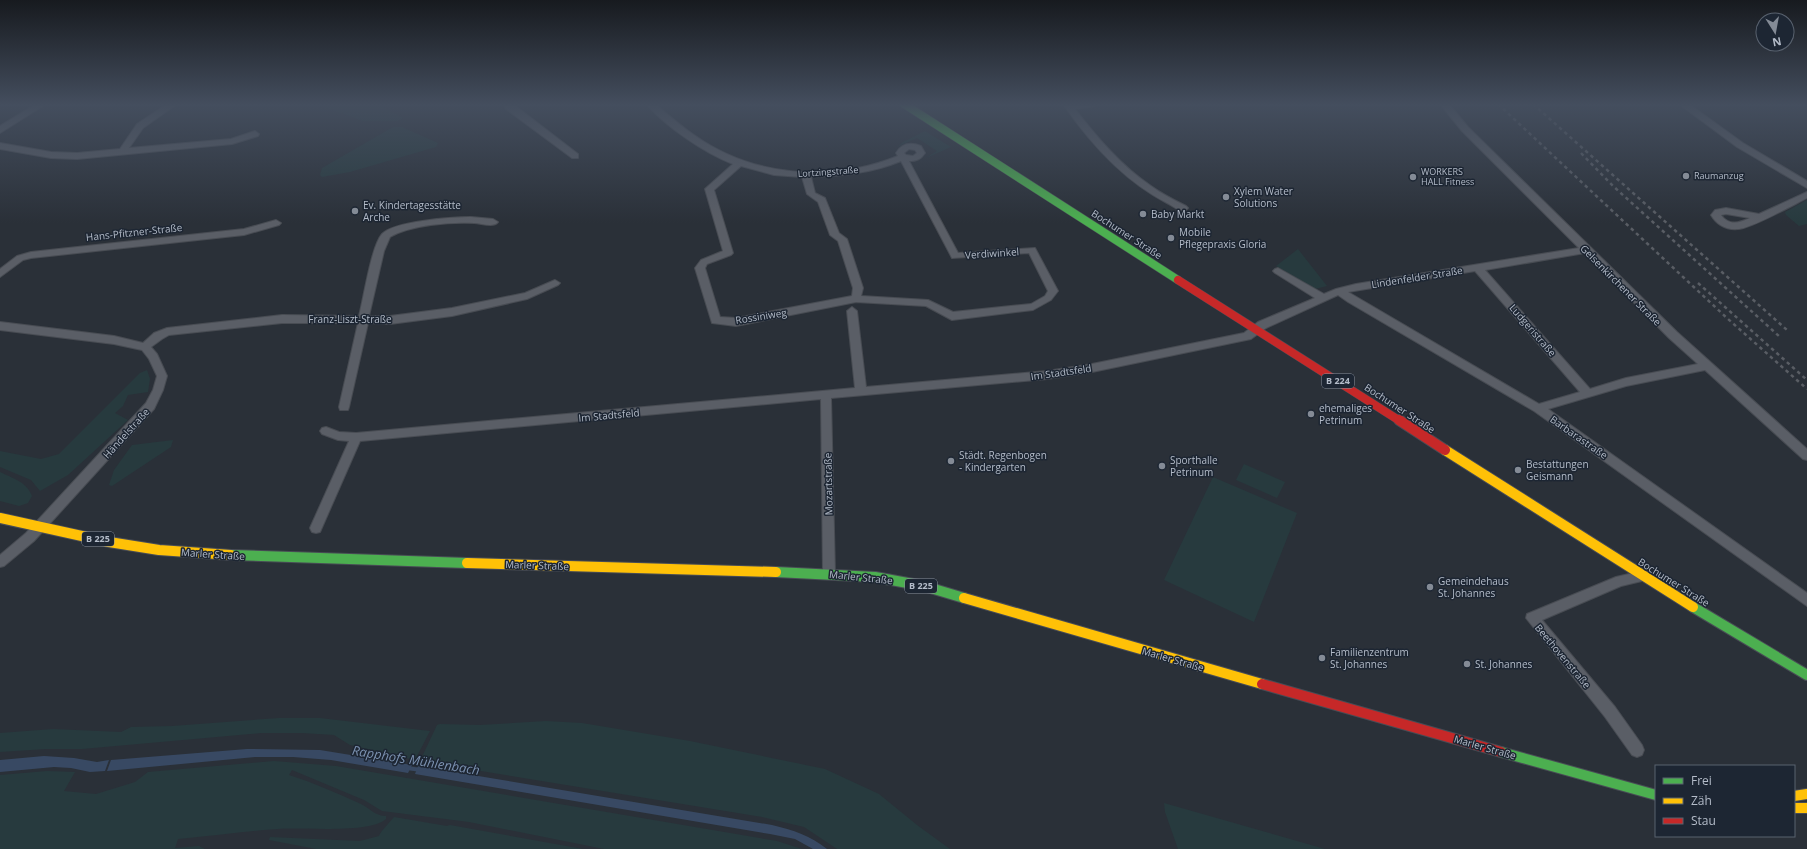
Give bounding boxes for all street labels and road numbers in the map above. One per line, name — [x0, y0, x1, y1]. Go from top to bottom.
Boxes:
street label: Lortzingstraße — [797, 163, 859, 180]
street label: Bochumer Straße — [1089, 206, 1165, 262]
street label: Hans-Pfitzner-Straße — [85, 220, 183, 244]
street label: Gelsenkirchener Straße — [1577, 241, 1665, 329]
street label: Verdiwinkel — [965, 244, 1019, 262]
street label: Lindenfelder Straße — [1370, 263, 1464, 291]
street label: Ludgeristraße — [1506, 301, 1560, 359]
street label: Rossiniweg — [734, 305, 788, 327]
street label: Franz-Liszt-Straße — [308, 312, 392, 326]
street label: Im Stadtsfeld — [1030, 361, 1092, 383]
road number: B 224 — [1322, 374, 1354, 388]
street label: Bochumer Straße — [1362, 380, 1438, 436]
street label: Händelstraße — [100, 405, 153, 461]
street label: Im Stadtsfeld — [578, 405, 640, 425]
street label: Barbarastraße — [1547, 412, 1611, 462]
street label: Mozartstraße — [820, 452, 836, 515]
road number: B 225 — [82, 532, 114, 546]
street label: Marler Straße — [181, 545, 246, 563]
street label: Bochumer Straße — [1636, 554, 1713, 610]
street label: Marler Straße — [505, 557, 570, 573]
street label: Marler Straße — [828, 567, 894, 587]
road number: B 225 — [905, 579, 937, 593]
street label: Beethovenstraße — [1532, 621, 1594, 691]
street label: Marler Straße — [1140, 643, 1206, 675]
street label: Marler Straße — [1452, 731, 1518, 763]

